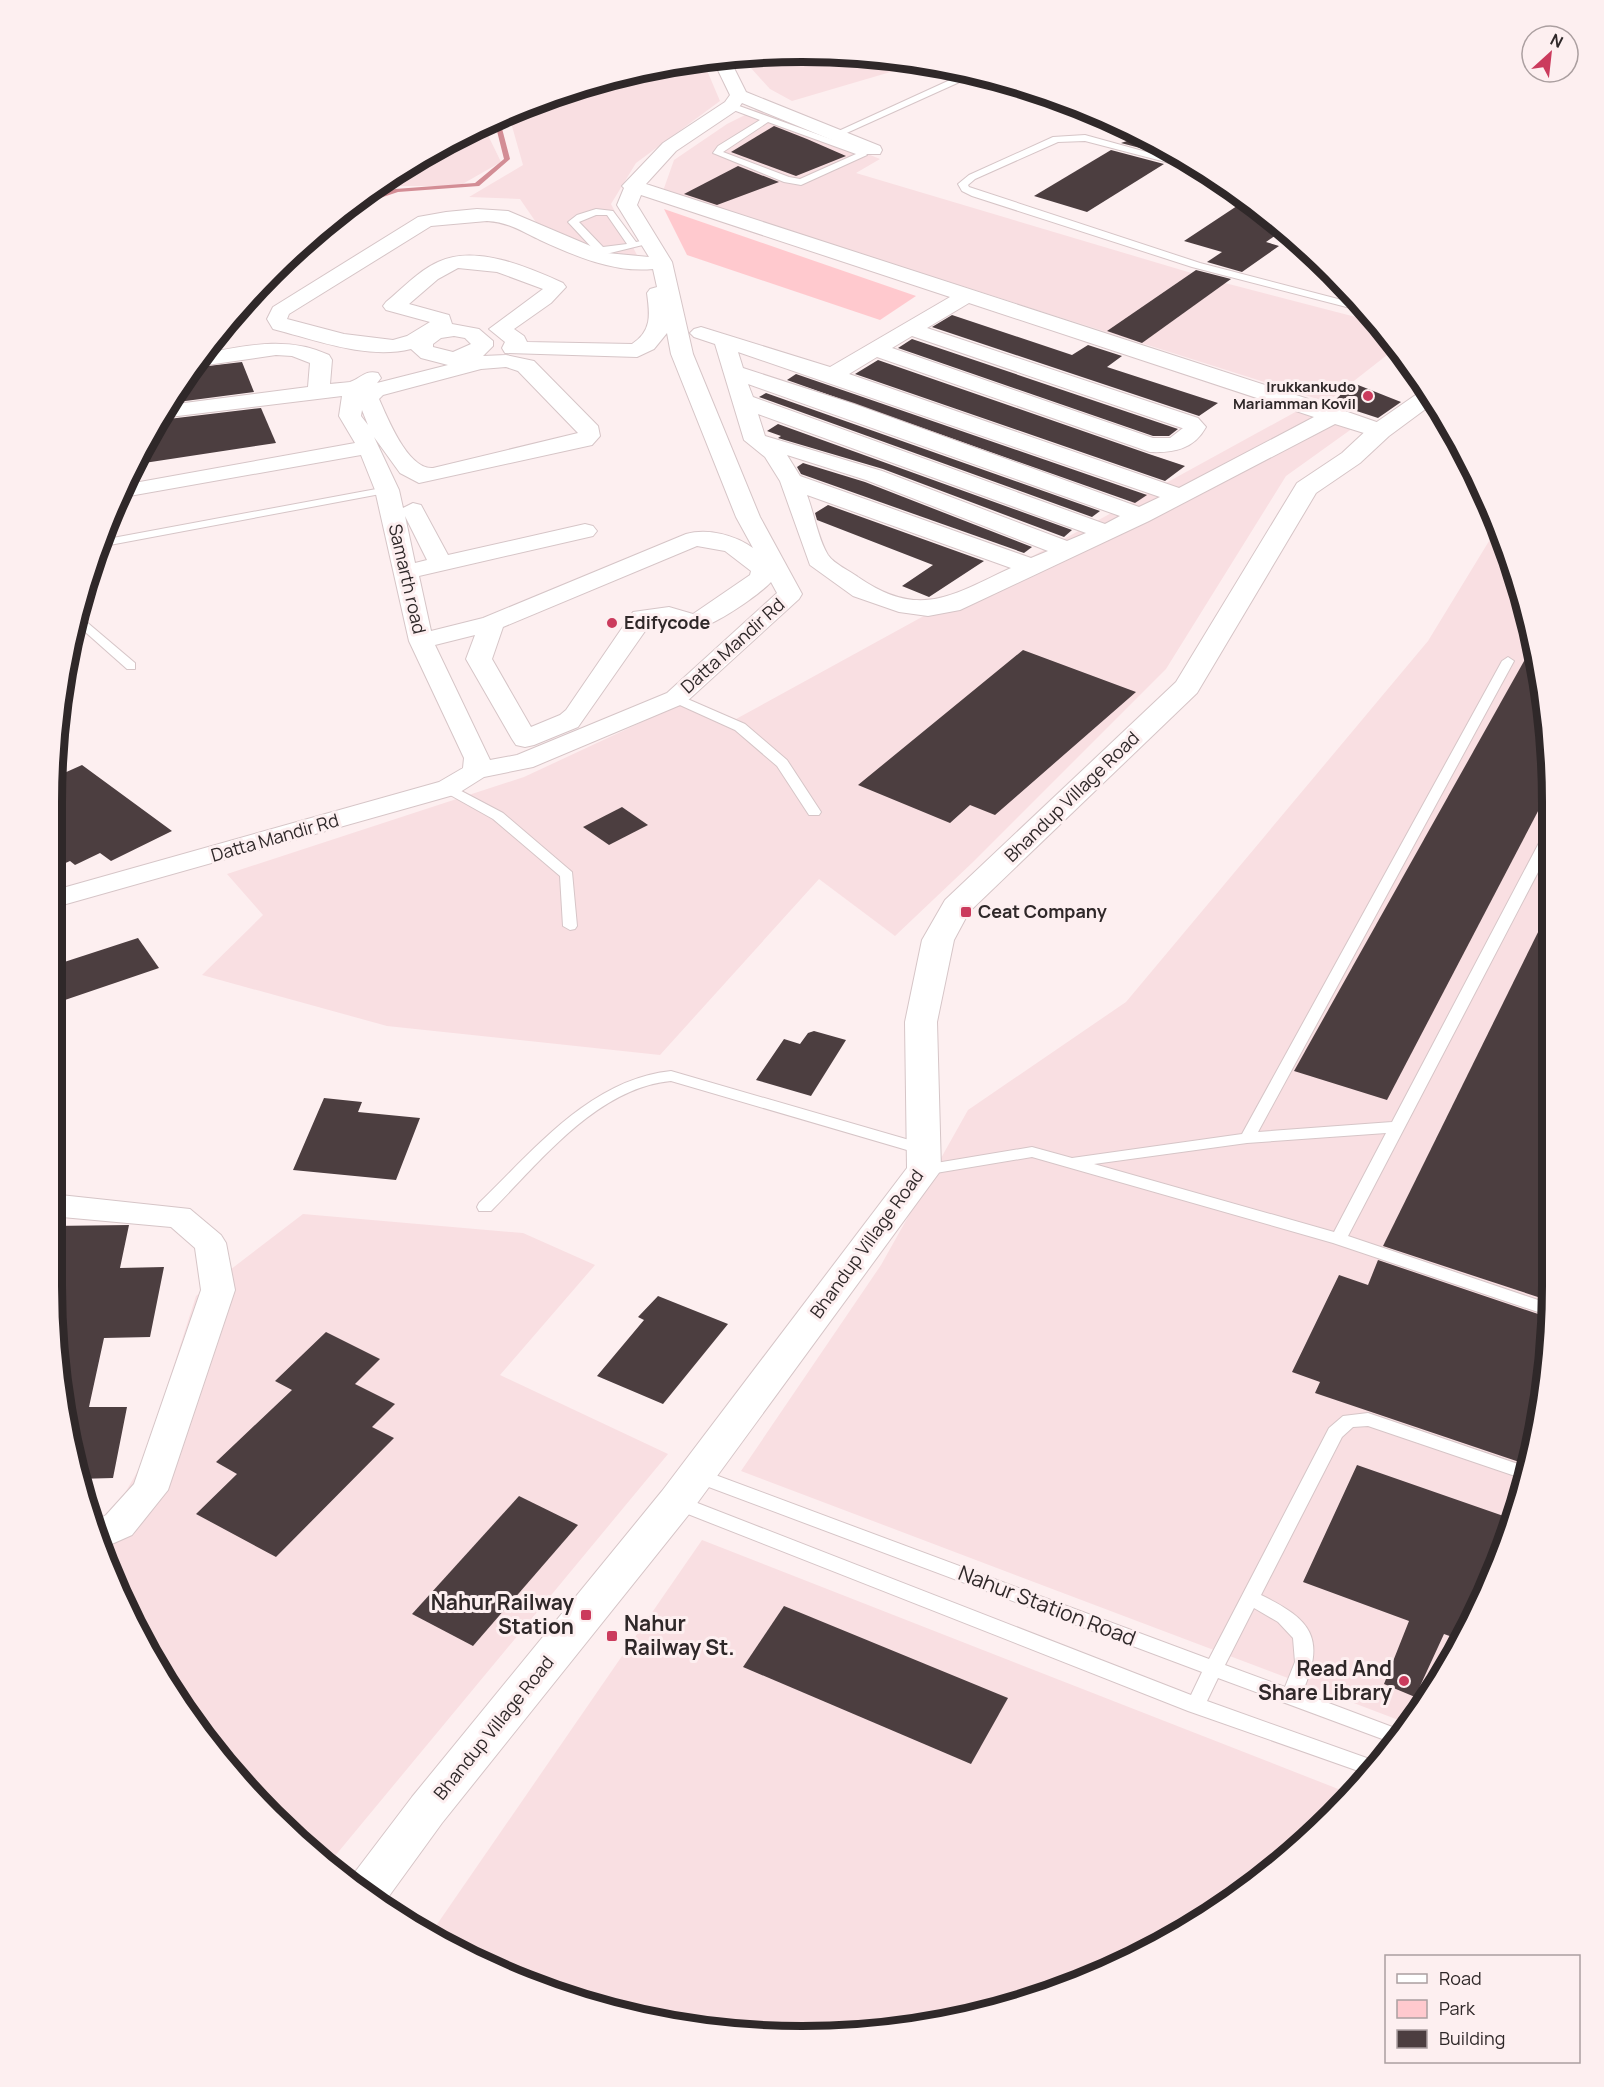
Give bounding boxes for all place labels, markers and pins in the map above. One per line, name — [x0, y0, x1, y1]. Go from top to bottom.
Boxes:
place label: Irukkankudo Mariamman Kovil — [1233, 376, 1356, 414]
marker: Irukkankudo Mariamman Kovil — [1361, 389, 1375, 403]
place label: Edifycode — [624, 610, 711, 634]
marker: Edifycode — [605, 616, 619, 630]
place label: Ceat Company — [978, 899, 1107, 923]
marker: Ceat Company — [959, 905, 973, 919]
place label: Nahur Railway Station — [431, 1588, 574, 1640]
marker: Nahur Railway Station — [579, 1608, 593, 1622]
place label: Nahur Railway St. — [624, 1609, 735, 1661]
marker: Nahur Railway St. — [605, 1629, 619, 1643]
place label: Read And Share Library — [1258, 1654, 1392, 1706]
marker: Read And Share Library — [1397, 1674, 1411, 1688]

